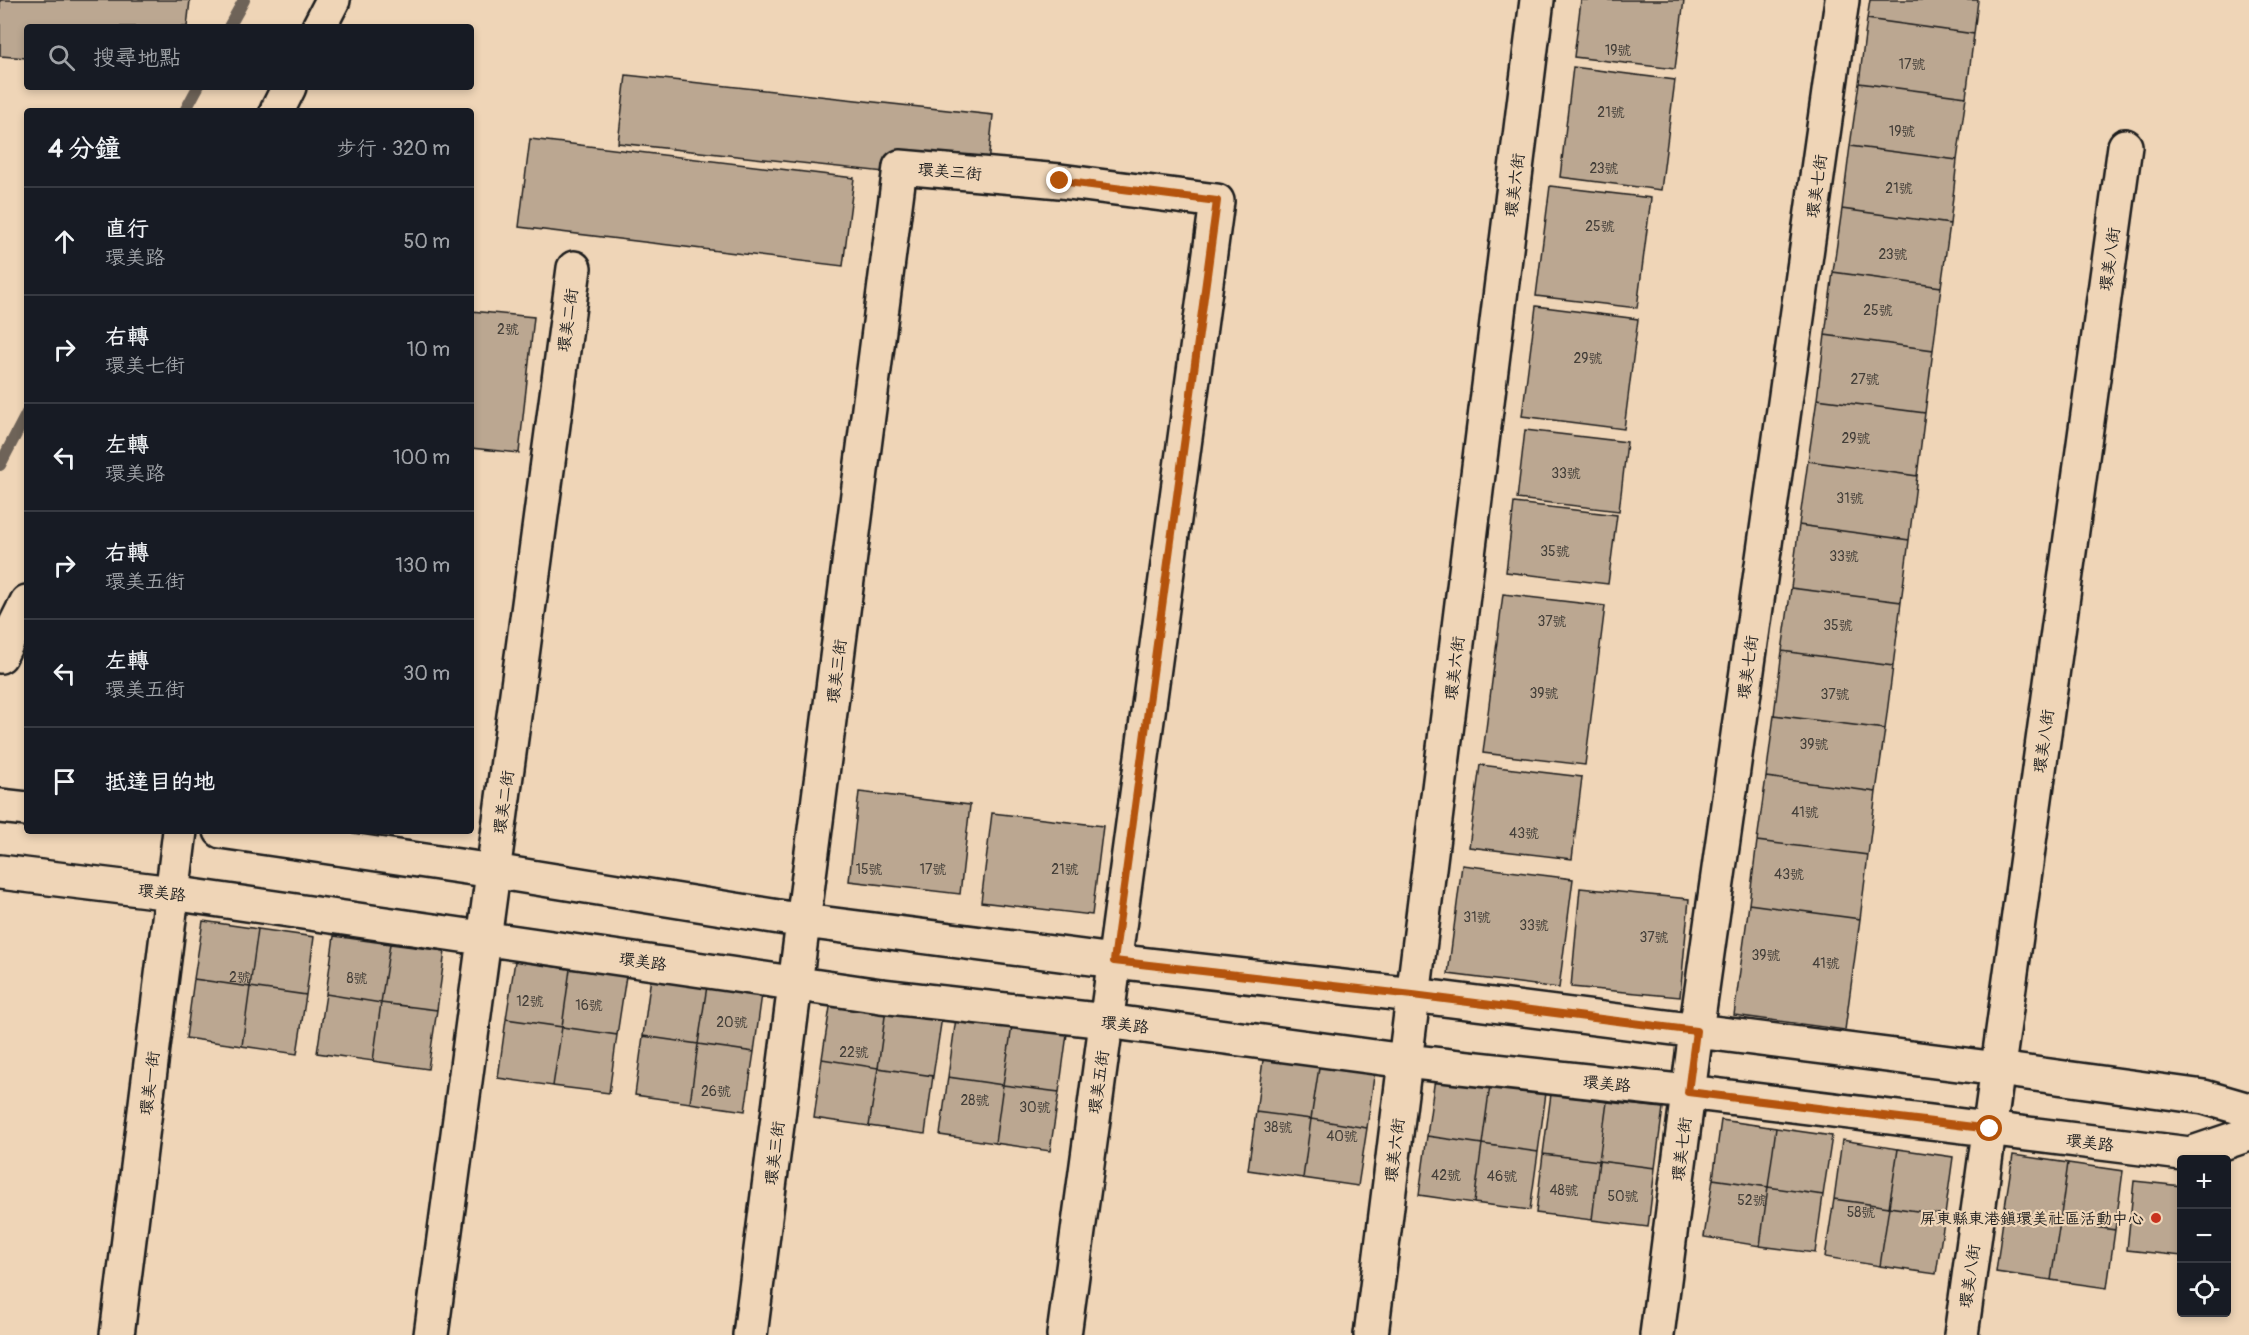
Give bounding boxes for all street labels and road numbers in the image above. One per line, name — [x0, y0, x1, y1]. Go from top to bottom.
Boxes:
street label: 環美六街 — [1501, 152, 1529, 218]
street label: 環美七街 — [1803, 153, 1831, 219]
street label: 環美三街 — [917, 159, 983, 185]
street label: 環美八街 — [2096, 226, 2124, 292]
street label: 環美二街 — [554, 287, 582, 353]
street label: 環美七街 — [1734, 634, 1762, 700]
street label: 環美六街 — [1441, 635, 1469, 701]
street label: 環美三街 — [823, 638, 851, 704]
street label: 環美八街 — [2030, 708, 2058, 774]
street label: 環美二街 — [490, 769, 518, 835]
street label: 環美路 — [137, 880, 187, 906]
street label: 環美路 — [618, 949, 668, 975]
street label: 環美路 — [1100, 1012, 1150, 1038]
street label: 環美五街 — [1085, 1049, 1113, 1115]
street label: 環美一街 — [136, 1050, 164, 1116]
street label: 環美路 — [1582, 1072, 1632, 1096]
street label: 環美七街 — [1668, 1116, 1696, 1182]
street label: 環美六街 — [1381, 1117, 1409, 1183]
street label: 環美三街 — [761, 1120, 789, 1186]
street label: 環美路 — [2065, 1130, 2115, 1156]
street label: 環美八街 — [1956, 1243, 1984, 1309]

